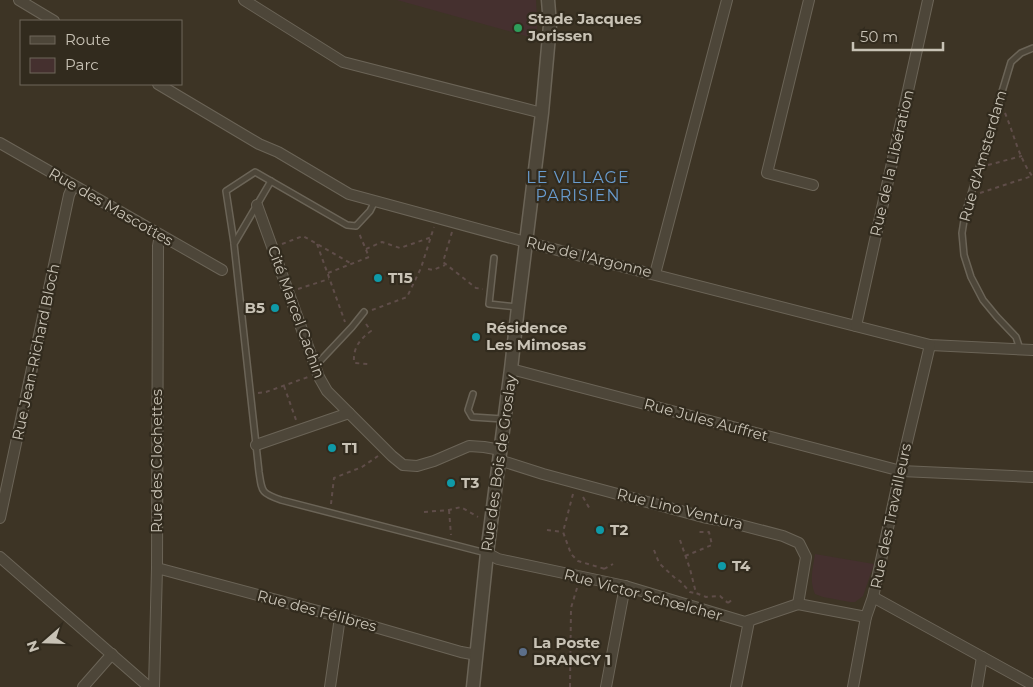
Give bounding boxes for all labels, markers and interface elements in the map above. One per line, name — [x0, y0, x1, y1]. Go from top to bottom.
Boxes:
place label: Stade Jacques Jorissen — [527, 9, 642, 45]
legend — [20, 20, 182, 85]
scale bar — [853, 20, 943, 52]
marker: Stade Jacques Jorissen — [512, 22, 524, 34]
text: 50 m — [860, 27, 898, 46]
text: Route — [65, 30, 110, 49]
text: Parc — [65, 55, 99, 74]
street label: Rue de la Libération — [865, 88, 918, 238]
street label: Rue d'Amsterdam — [955, 88, 1010, 224]
street label: Rue des Mascottes — [46, 163, 177, 250]
district label: LE VILLAGE PARISIEN — [526, 168, 630, 205]
street label: Rue de l'Argonne — [524, 232, 654, 281]
street label: Cité Marcel Cachin — [264, 243, 329, 381]
street label: Rue Jean-Richard Bloch — [7, 262, 64, 442]
place label: T15 — [388, 268, 413, 287]
marker: T15 — [372, 272, 384, 284]
place label: B5 — [245, 298, 265, 317]
marker: B5 — [269, 302, 281, 314]
place label: Résidence Les Mimosas — [486, 318, 586, 354]
marker: Résidence Les Mimosas — [470, 331, 482, 343]
street label: Rue des Bois de Groslay — [477, 372, 520, 553]
street label: Rue des Clochettes — [147, 389, 166, 533]
street label: Rue Jules Auffret — [642, 394, 770, 445]
place label: T1 — [342, 438, 358, 457]
street label: Rue des Travailleurs — [866, 441, 915, 590]
marker: T1 — [326, 442, 338, 454]
place label: T3 — [461, 473, 479, 492]
marker: T3 — [445, 477, 457, 489]
street label: Rue Lino Ventura — [615, 484, 745, 533]
place label: T2 — [610, 520, 629, 539]
marker: T2 — [594, 524, 606, 536]
place label: T4 — [732, 556, 751, 575]
marker: T4 — [716, 560, 728, 572]
street label: Rue Victor Schœlcher — [562, 564, 724, 625]
street label: Rue des Félibres — [255, 585, 379, 636]
north arrow — [20, 617, 70, 667]
place label: La Poste DRANCY 1 — [533, 633, 611, 669]
text: N — [22, 638, 43, 655]
marker: La Poste DRANCY 1 — [517, 646, 529, 658]

